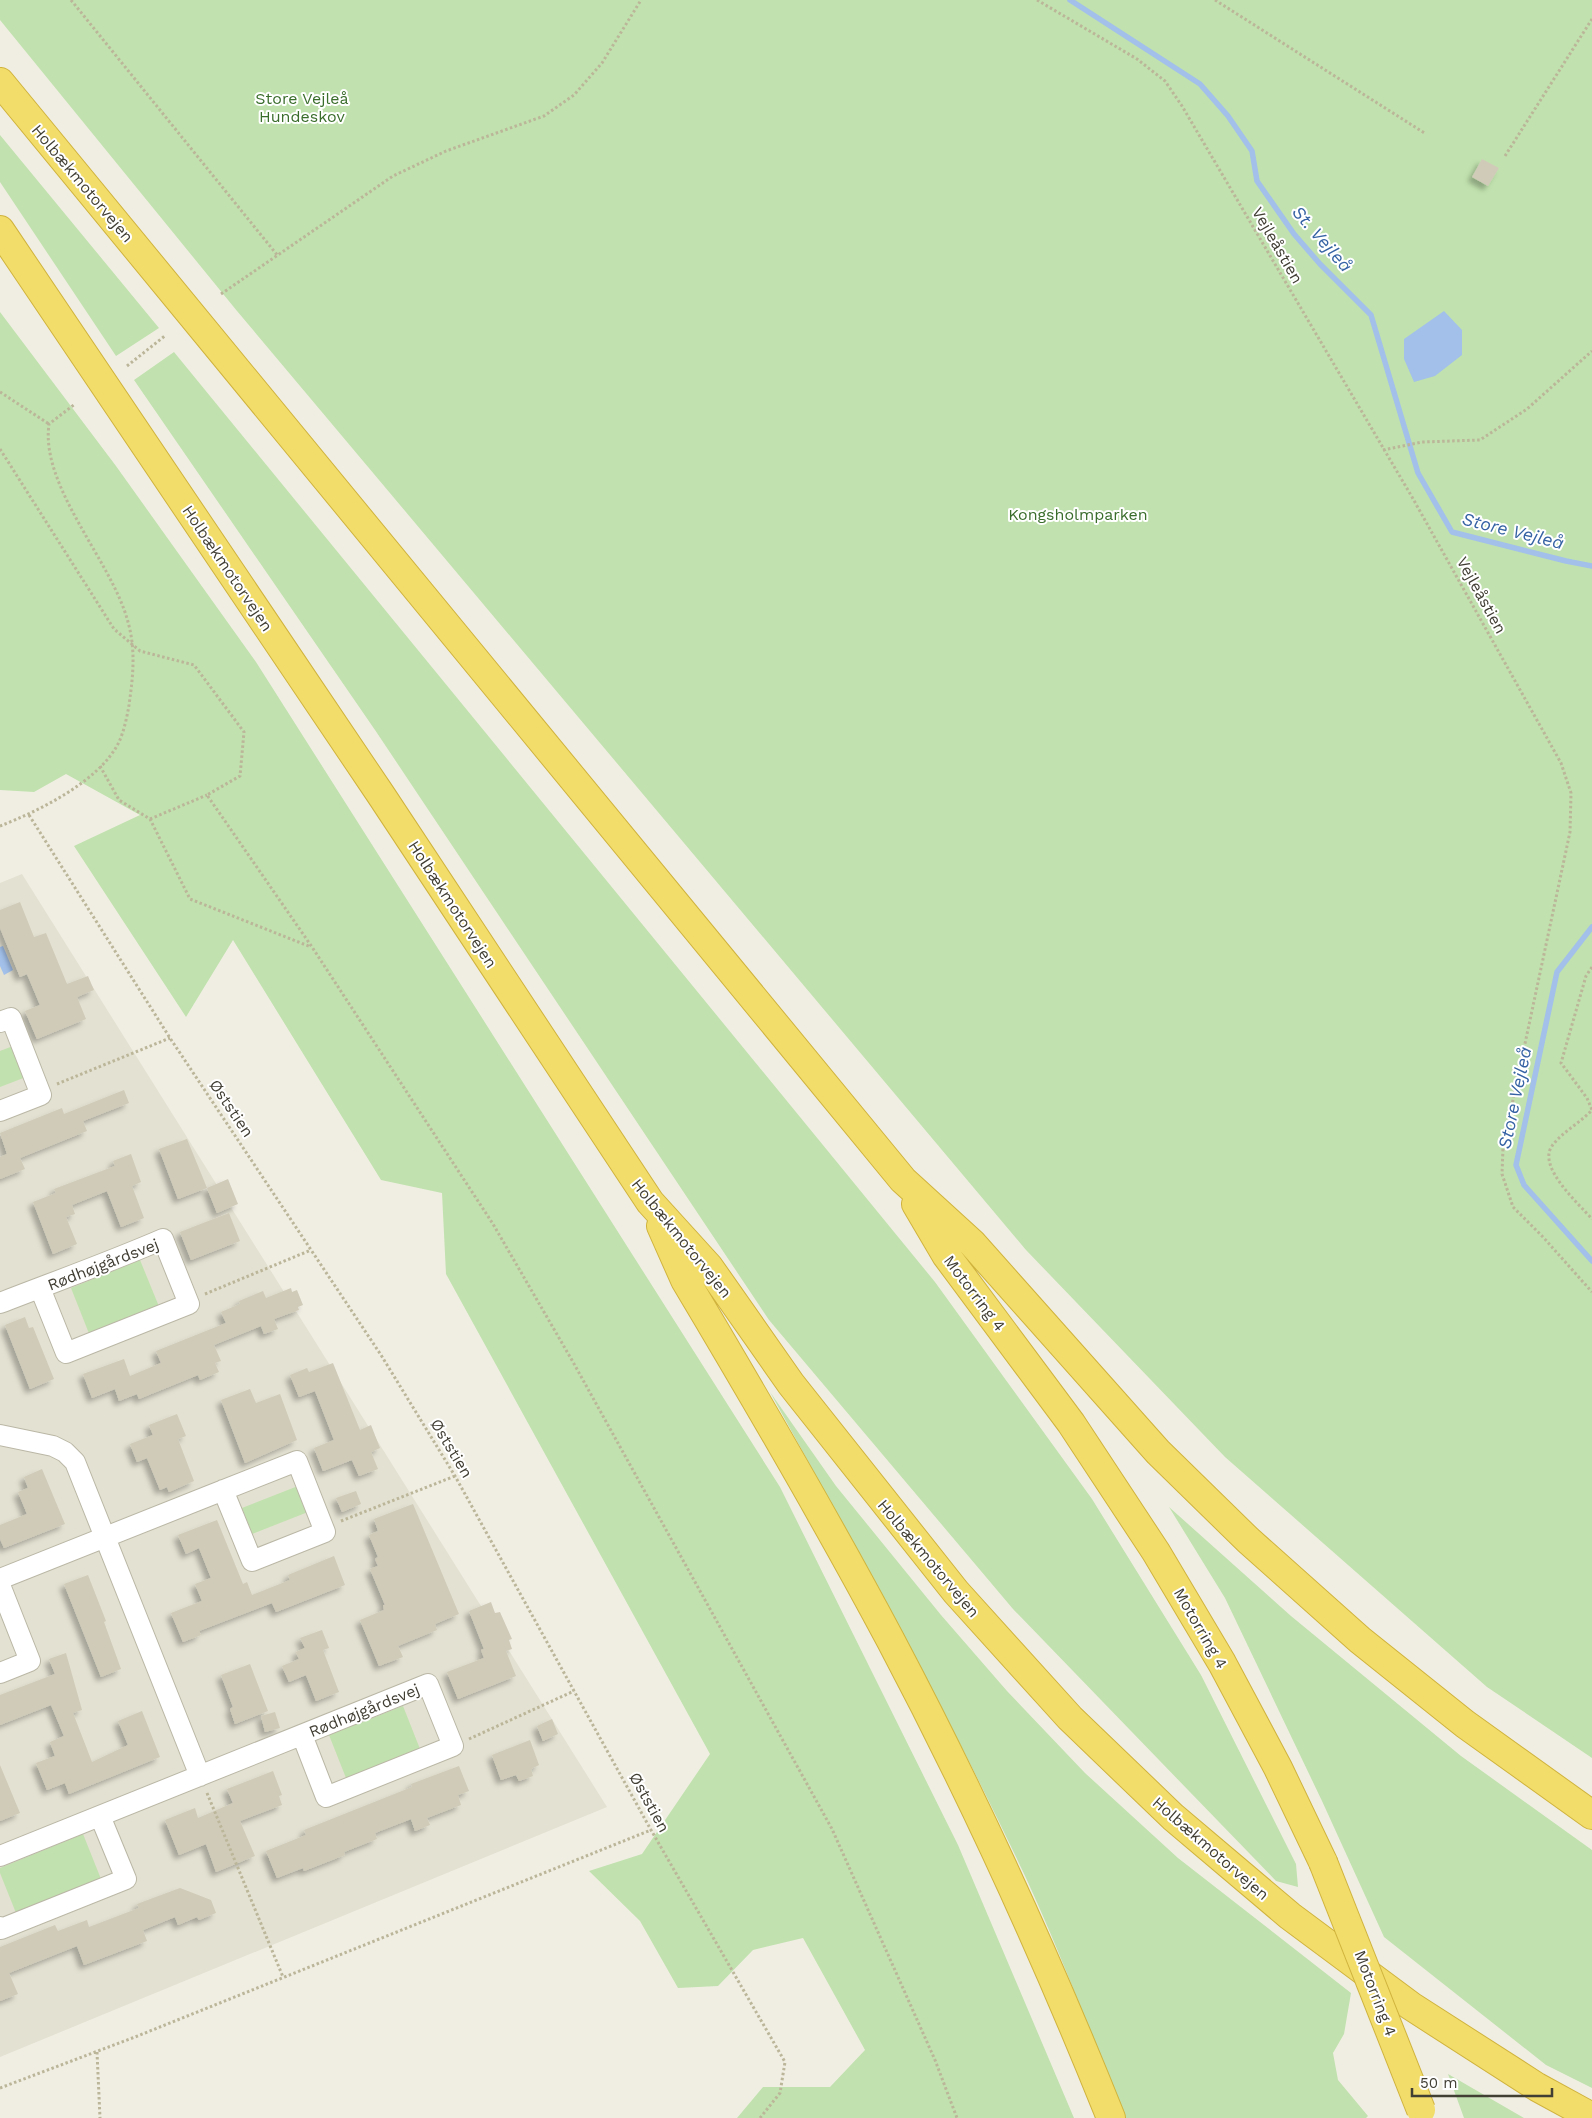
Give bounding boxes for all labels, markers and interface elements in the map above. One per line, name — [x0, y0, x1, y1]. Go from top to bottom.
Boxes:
park label: Store Vejleå Hundeskov — [255, 89, 349, 126]
street label: Holbækmotorvejen — [28, 121, 137, 246]
water label: St. Vejleå — [1288, 201, 1357, 276]
street label: Vejleåstien — [1248, 204, 1307, 287]
street label: Holbækmotorvejen — [178, 502, 277, 635]
park label: Kongsholmparken — [1008, 505, 1148, 524]
water label: Store Vejleå — [1460, 508, 1566, 553]
street label: Vejleåstien — [1453, 554, 1510, 637]
street label: Holbækmotorvejen — [404, 837, 501, 972]
water label: Store Vejleå — [1493, 1045, 1536, 1151]
street label: Øststien — [205, 1076, 258, 1141]
street label: Holbækmotorvejen — [628, 1175, 736, 1302]
street label: Rødhøjgårdsvej — [45, 1235, 162, 1294]
street label: Motorring 4 — [940, 1252, 1009, 1335]
street label: Øststien — [427, 1415, 477, 1481]
street label: Holbækmotorvejen — [874, 1496, 983, 1621]
street label: Motorring 4 — [1170, 1584, 1231, 1672]
street label: Rødhøjgårdsvej — [306, 1680, 422, 1741]
street label: Øststien — [625, 1769, 674, 1836]
street label: Holbækmotorvejen — [1149, 1793, 1273, 1904]
street label: Motorring 4 — [1350, 1948, 1401, 2039]
scale bar — [1412, 2066, 1552, 2098]
text: 50 m — [1420, 2074, 1457, 2092]

